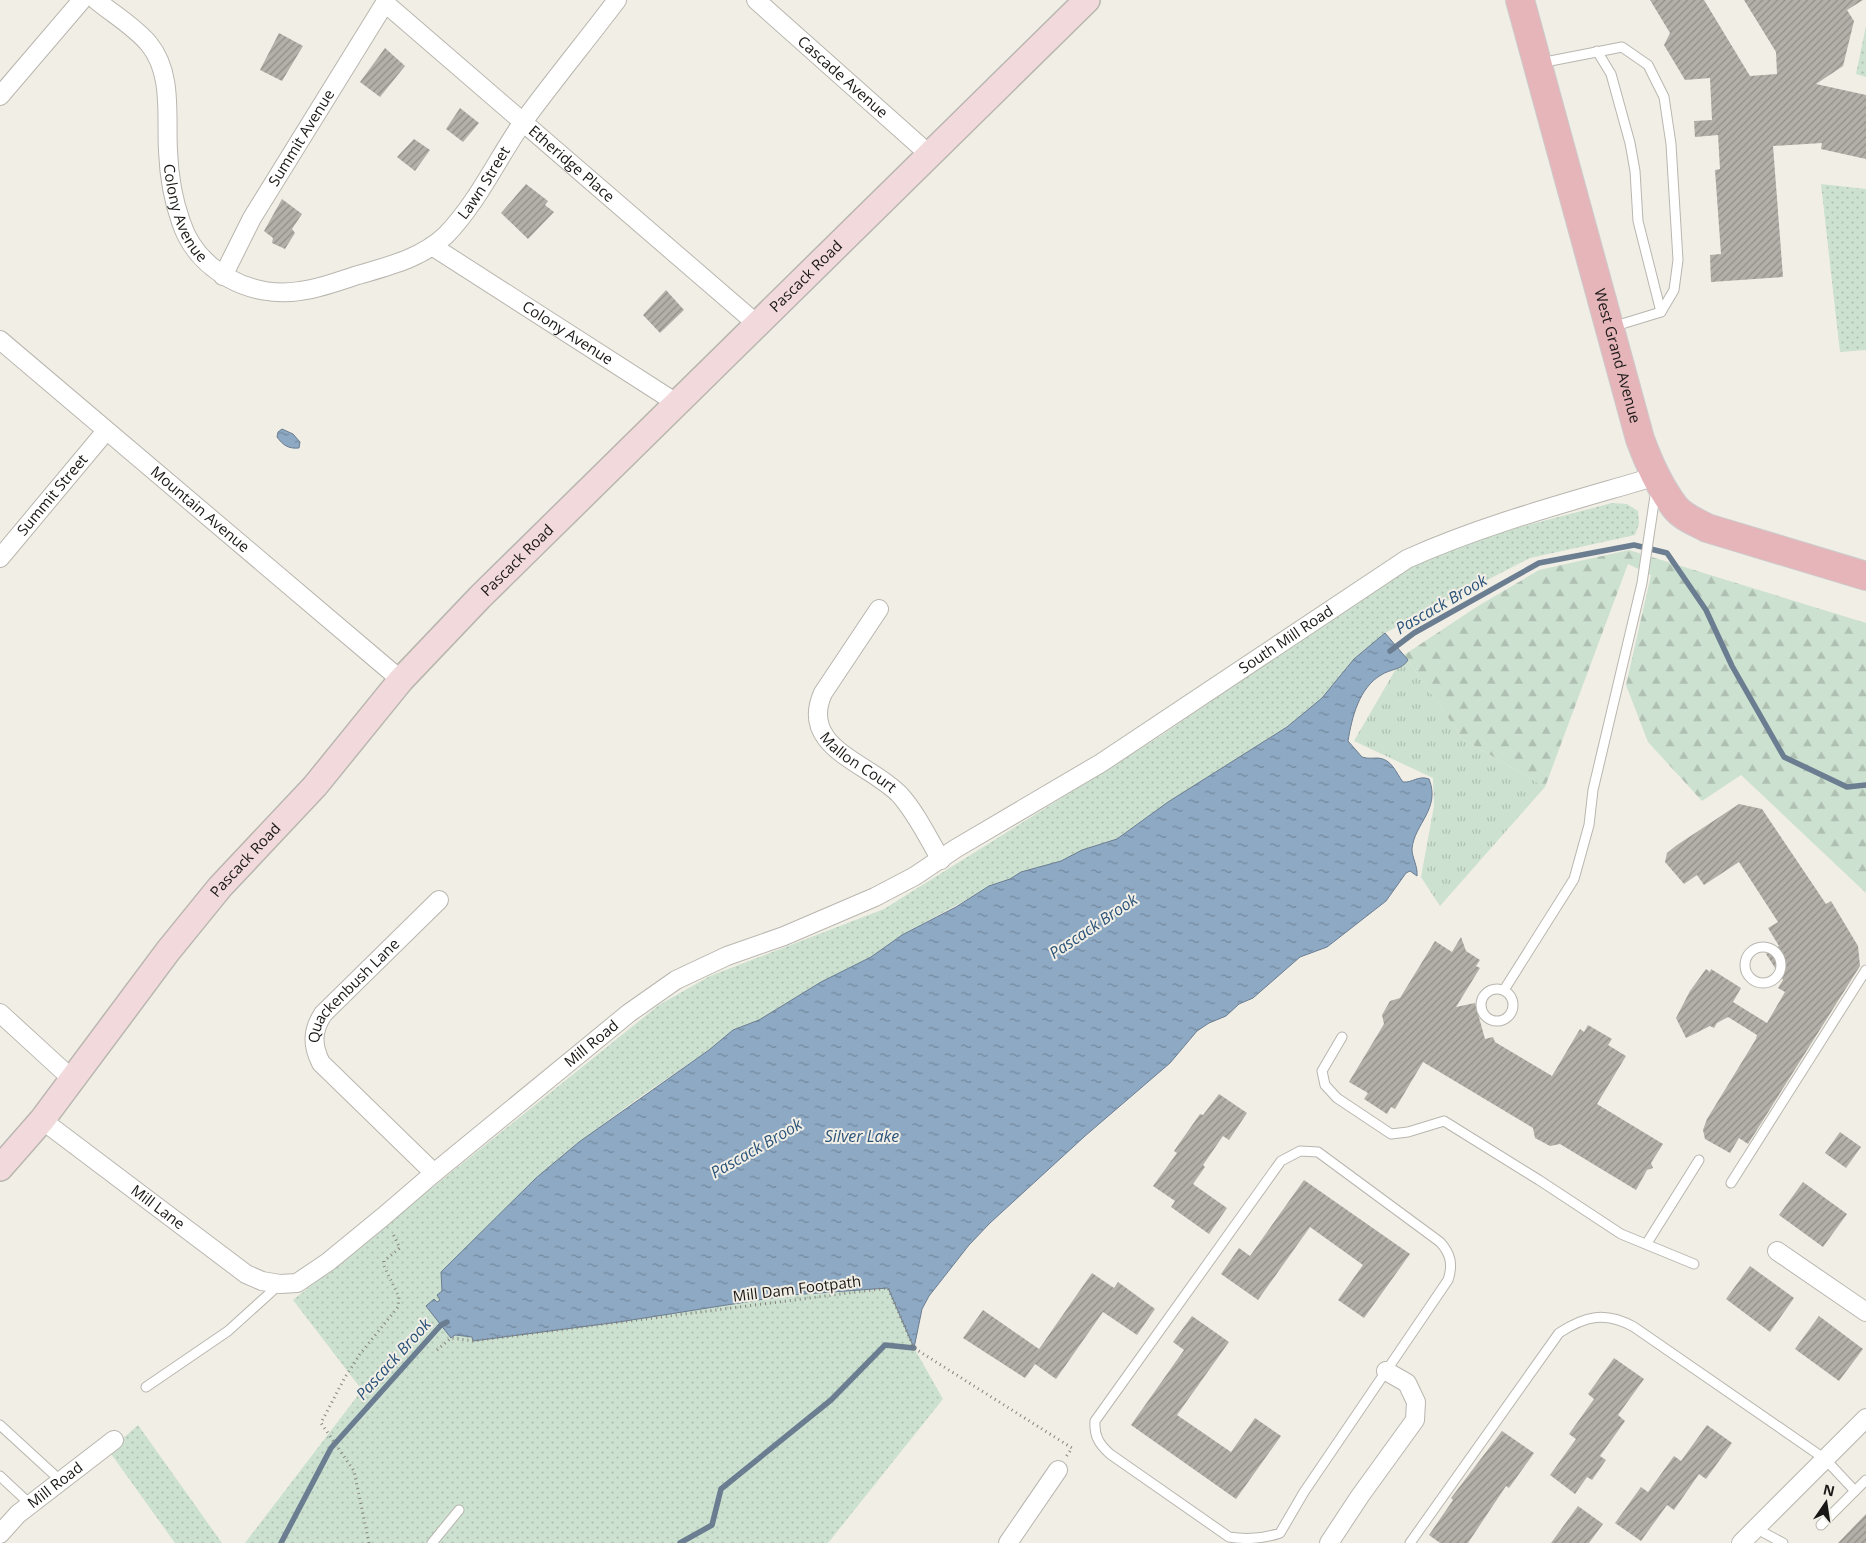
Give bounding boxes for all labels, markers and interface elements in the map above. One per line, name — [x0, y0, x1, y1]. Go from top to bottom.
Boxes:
street label: Cascade Avenue — [794, 31, 893, 122]
street label: Summit Avenue — [263, 85, 338, 190]
street label: Etheridge Place — [525, 120, 619, 206]
street label: Lawn Street — [452, 142, 514, 223]
street label: Colony Avenue — [160, 163, 212, 266]
street label: Pascack Road — [764, 235, 846, 316]
street label: West Grand Avenue — [1590, 286, 1646, 425]
street label: Colony Avenue — [519, 296, 617, 369]
street label: Summit Street — [12, 450, 92, 539]
street label: Mountain Avenue — [147, 461, 254, 556]
street label: Pascack Road — [476, 519, 557, 600]
water label: Pascack Brook — [1391, 568, 1492, 639]
street label: South Mill Road — [1234, 600, 1337, 677]
street label: Mallon Court — [816, 727, 901, 796]
street label: Pascack Road — [205, 818, 284, 901]
water label: Pascack Brook — [1044, 888, 1143, 964]
street label: Quackenbush Lane — [303, 933, 403, 1044]
street label: Mill Road — [560, 1015, 622, 1071]
water label: Pascack Brook — [706, 1112, 807, 1183]
water label: Silver Lake — [825, 1125, 899, 1147]
street label: Mill Lane — [127, 1180, 189, 1233]
street label: Mill Dam Footpath — [732, 1270, 862, 1306]
water label: Pascack Brook — [351, 1313, 436, 1404]
street label: Mill Road — [23, 1457, 86, 1512]
north arrow — [1801, 1478, 1851, 1528]
text: N — [1821, 1479, 1837, 1500]

